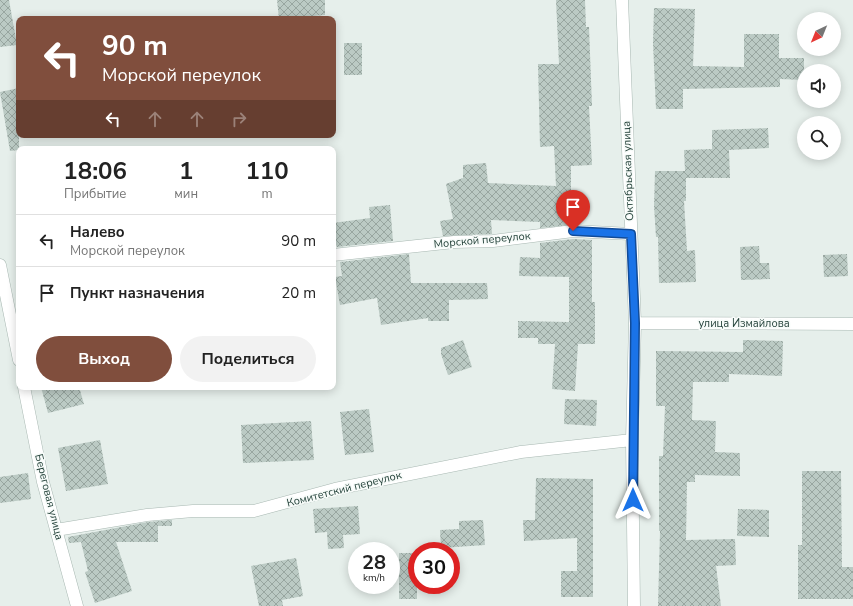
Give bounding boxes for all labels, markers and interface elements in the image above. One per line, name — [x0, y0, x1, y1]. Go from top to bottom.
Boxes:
north arrow — [797, 12, 841, 56]
map controls — [797, 12, 841, 160]
text: 90 m — [102, 27, 168, 65]
icon: left — [36, 32, 88, 84]
text: Морской переулок — [102, 63, 261, 87]
button: sound — [797, 64, 841, 108]
icon: left — [102, 108, 124, 130]
icon: ahead — [144, 108, 166, 130]
icon: ahead — [186, 108, 208, 130]
icon: right — [228, 108, 250, 130]
button: search — [797, 116, 841, 160]
street label: Октябрьская улица — [619, 121, 637, 221]
text: 18:06 — [63, 155, 127, 187]
text: 1 — [179, 155, 193, 187]
text: 110 — [245, 155, 289, 187]
text: Прибытие — [64, 185, 126, 203]
text: мин — [174, 185, 198, 203]
text: m — [261, 185, 273, 203]
pin — [556, 190, 590, 231]
icon: arrive — [562, 196, 584, 218]
text: Налево — [70, 222, 125, 242]
street label: Морской переулок — [433, 228, 531, 252]
icon: left — [36, 230, 58, 252]
text: 90 m — [281, 231, 316, 251]
text: Морской переулок — [70, 242, 185, 260]
icon: arrive — [36, 282, 58, 304]
text: Пункт назначения — [70, 283, 205, 303]
text: 20 m — [281, 283, 316, 303]
street label: улица Измайлова — [698, 316, 790, 331]
button: Выход — [36, 336, 172, 382]
button: Поделиться — [180, 336, 316, 382]
street label: Береговая улица — [31, 452, 67, 542]
street label: Комитетский переулок — [285, 467, 403, 511]
position arrow — [612, 479, 654, 521]
speed limit sign: 30 — [408, 542, 460, 594]
text: 28 — [362, 549, 386, 576]
text: km/h — [363, 571, 385, 585]

